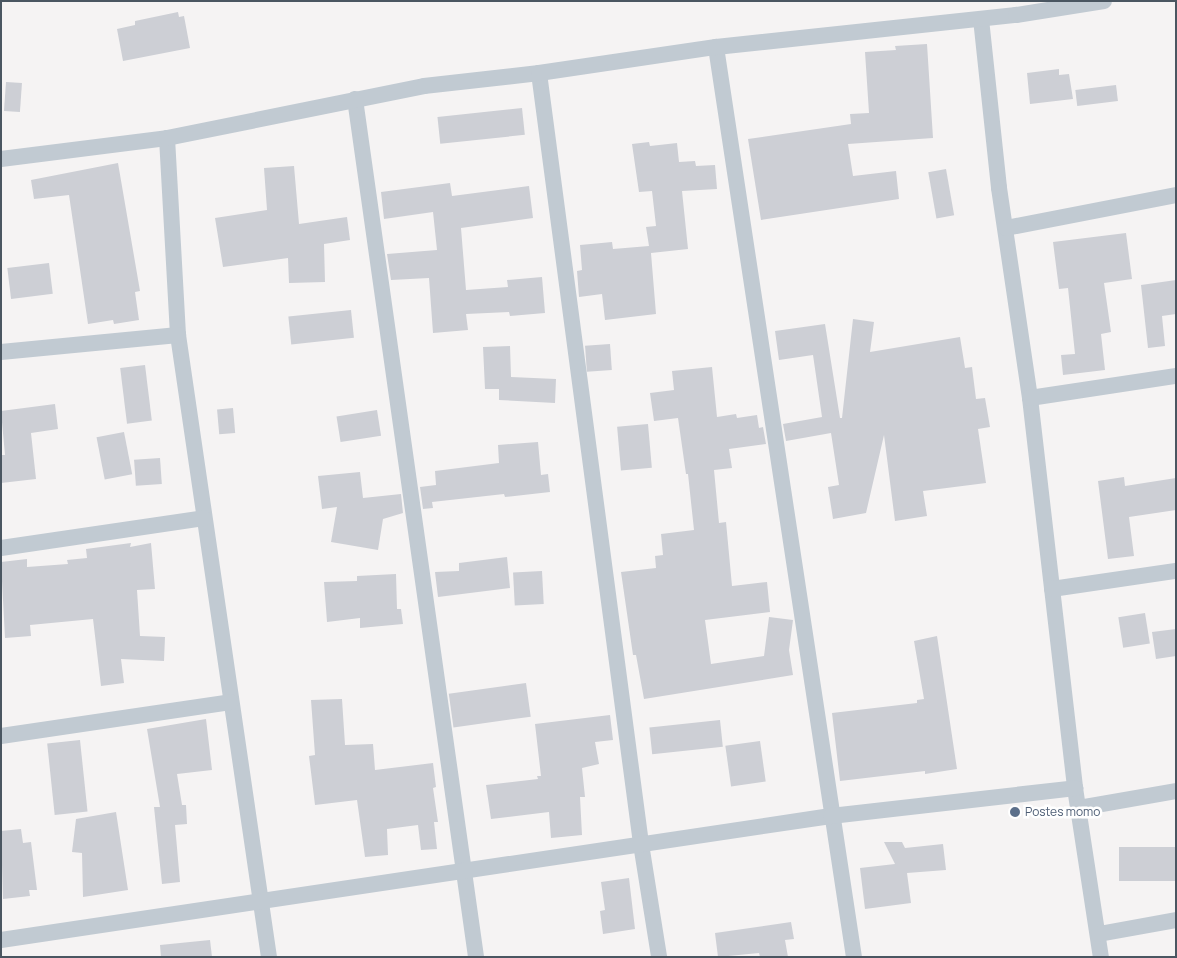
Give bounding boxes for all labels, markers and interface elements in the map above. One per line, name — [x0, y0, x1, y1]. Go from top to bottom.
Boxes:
place label: Postes momo — [1025, 805, 1100, 819]
marker: Postes momo — [1009, 806, 1021, 818]

